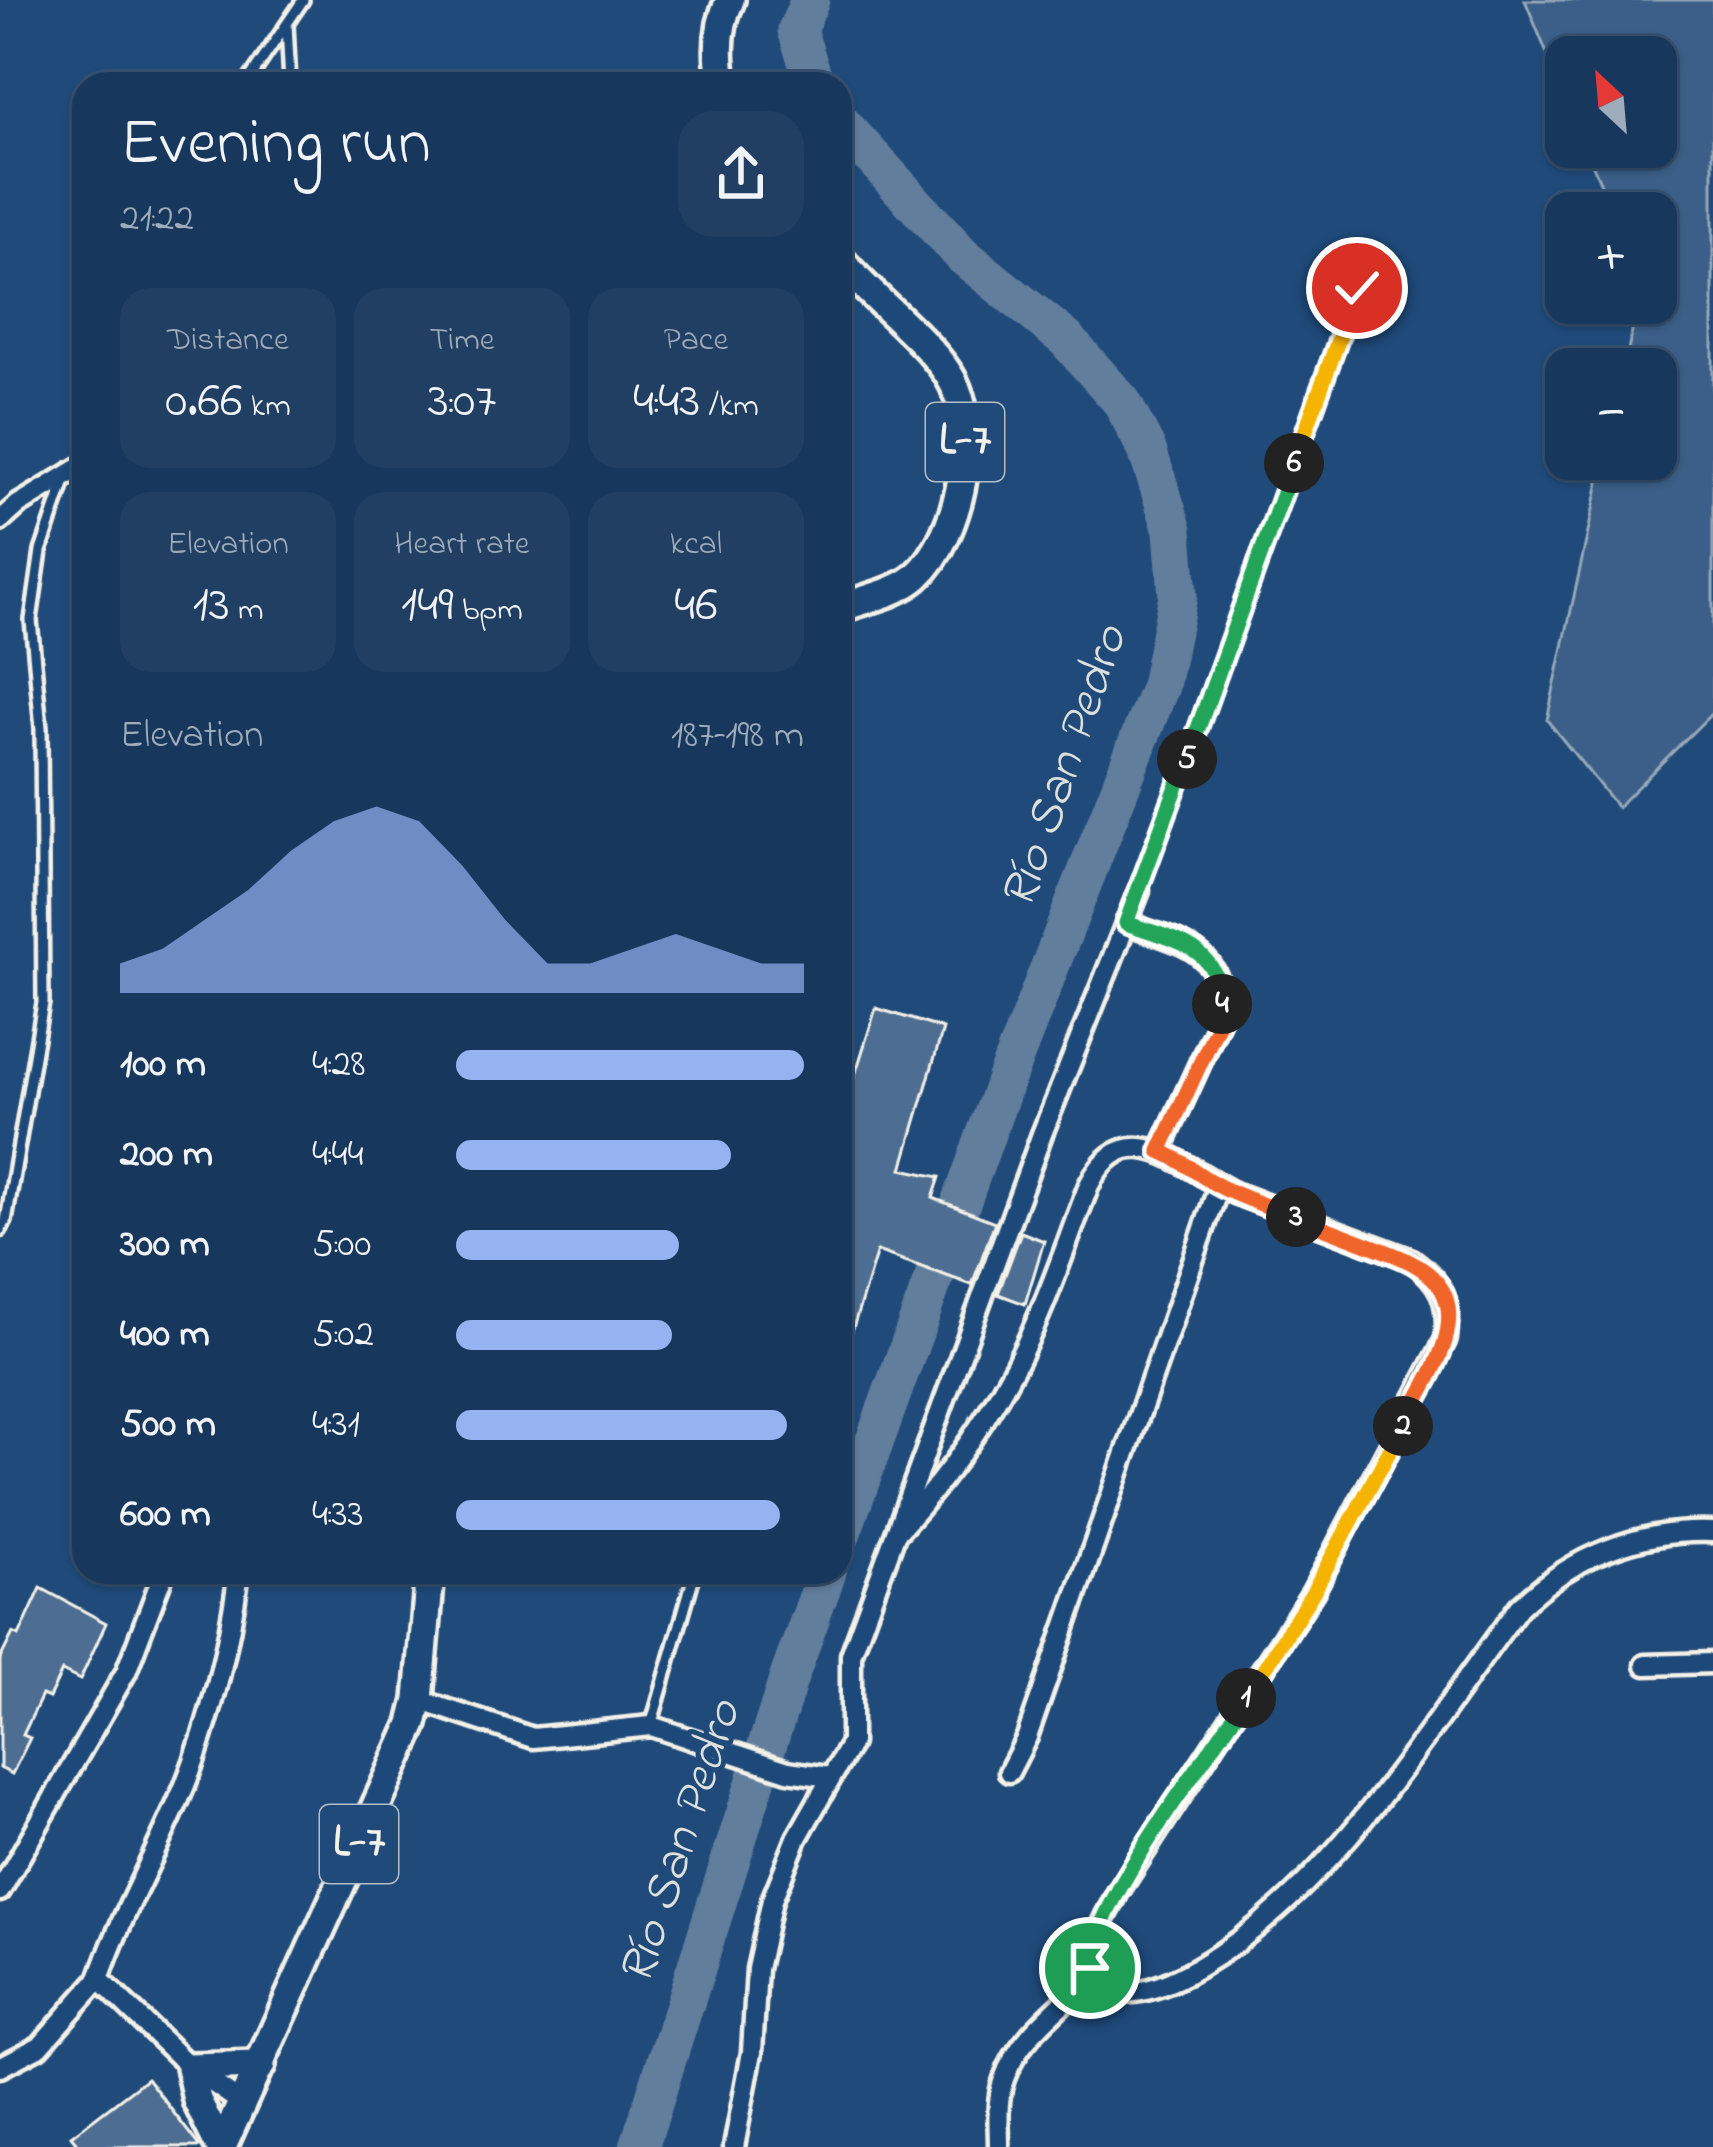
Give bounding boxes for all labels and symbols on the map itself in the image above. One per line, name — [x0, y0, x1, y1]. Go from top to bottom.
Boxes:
north arrow — [1545, 36, 1677, 168]
pin — [1306, 237, 1408, 339]
road number: L-7 — [926, 403, 1004, 481]
pin: 6 — [1264, 433, 1324, 493]
water label: Río San Pedro — [982, 615, 1150, 920]
pin: 5 — [1157, 729, 1217, 789]
pin: 4 — [1192, 974, 1252, 1034]
pin: 3 — [1266, 1187, 1326, 1247]
pin: 2 — [1373, 1396, 1433, 1456]
pin: 1 — [1216, 1668, 1276, 1728]
water label: Río San Pedro — [601, 1690, 764, 1995]
road number: L-7 — [320, 1805, 398, 1883]
pin — [1039, 1917, 1141, 2019]

